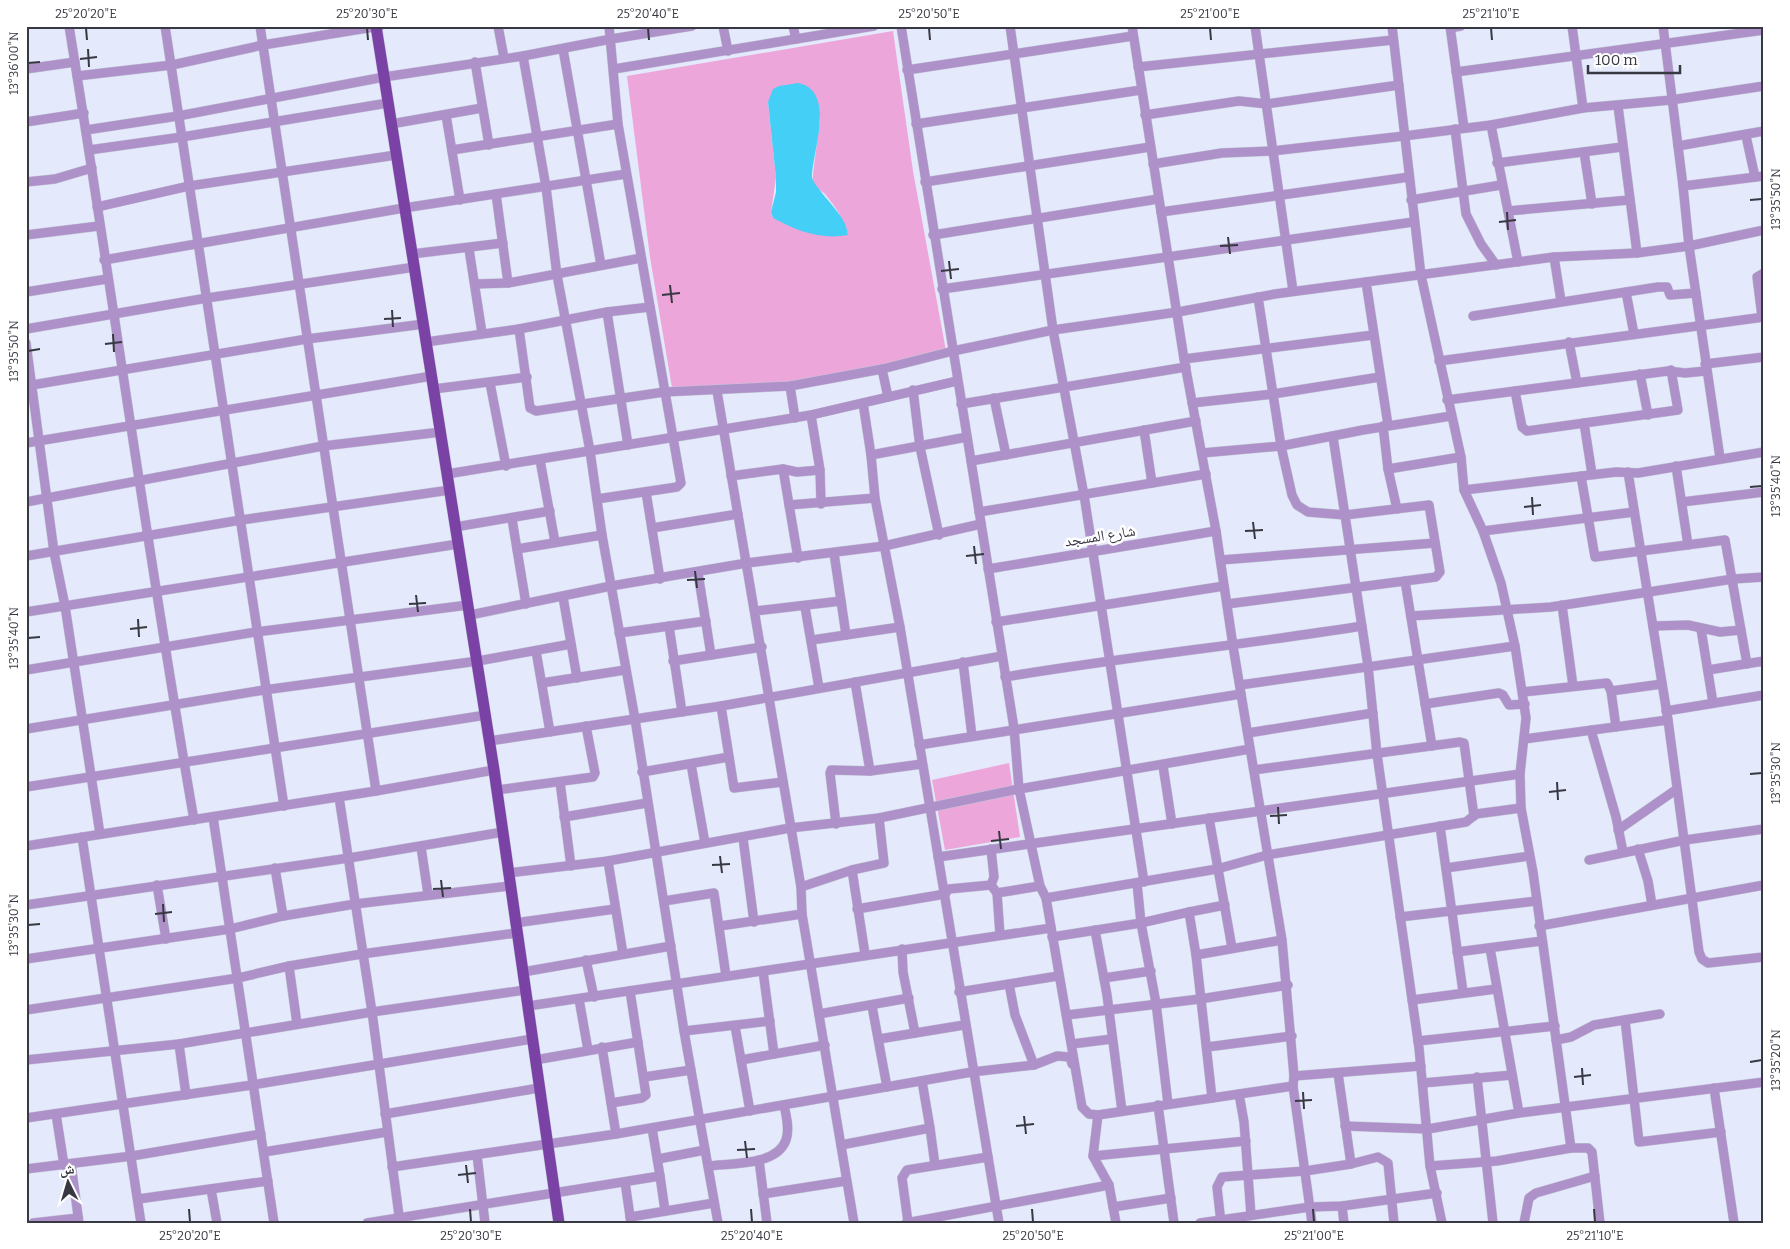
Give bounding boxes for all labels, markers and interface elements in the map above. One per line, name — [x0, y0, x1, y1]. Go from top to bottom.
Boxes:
text: 25°20'20"E — [55, 7, 117, 21]
text: 25°20'30"E — [336, 7, 398, 21]
text: 25°20'40"E — [617, 7, 679, 21]
text: 25°20'50"E — [898, 7, 960, 21]
text: 25°21'00"E — [1180, 7, 1240, 21]
text: 25°21'10"E — [1463, 7, 1519, 21]
text: 13°36'00"N — [7, 31, 21, 95]
scale bar — [1588, 42, 1680, 74]
text: 100 m — [1595, 51, 1638, 69]
text: 13°35'50"N — [1769, 168, 1783, 230]
text: 13°35'50"N — [7, 320, 21, 382]
text: 13°35'40"N — [1769, 455, 1783, 517]
street label: شارع المسجد — [1063, 521, 1137, 551]
text: 13°35'40"N — [7, 607, 21, 669]
text: 13°35'30"N — [1769, 742, 1783, 804]
text: 13°35'30"N — [7, 894, 21, 956]
text: 13°35'20"N — [1769, 1029, 1783, 1091]
north arrow — [42, 1156, 92, 1206]
text: ش — [59, 1160, 75, 1179]
text: 25°20'20"E — [159, 1229, 221, 1243]
text: 25°20'30"E — [440, 1229, 502, 1243]
text: 25°20'40"E — [721, 1229, 783, 1243]
text: 25°20'50"E — [1002, 1229, 1064, 1243]
text: 25°21'00"E — [1284, 1229, 1344, 1243]
text: 25°21'10"E — [1567, 1229, 1623, 1243]

